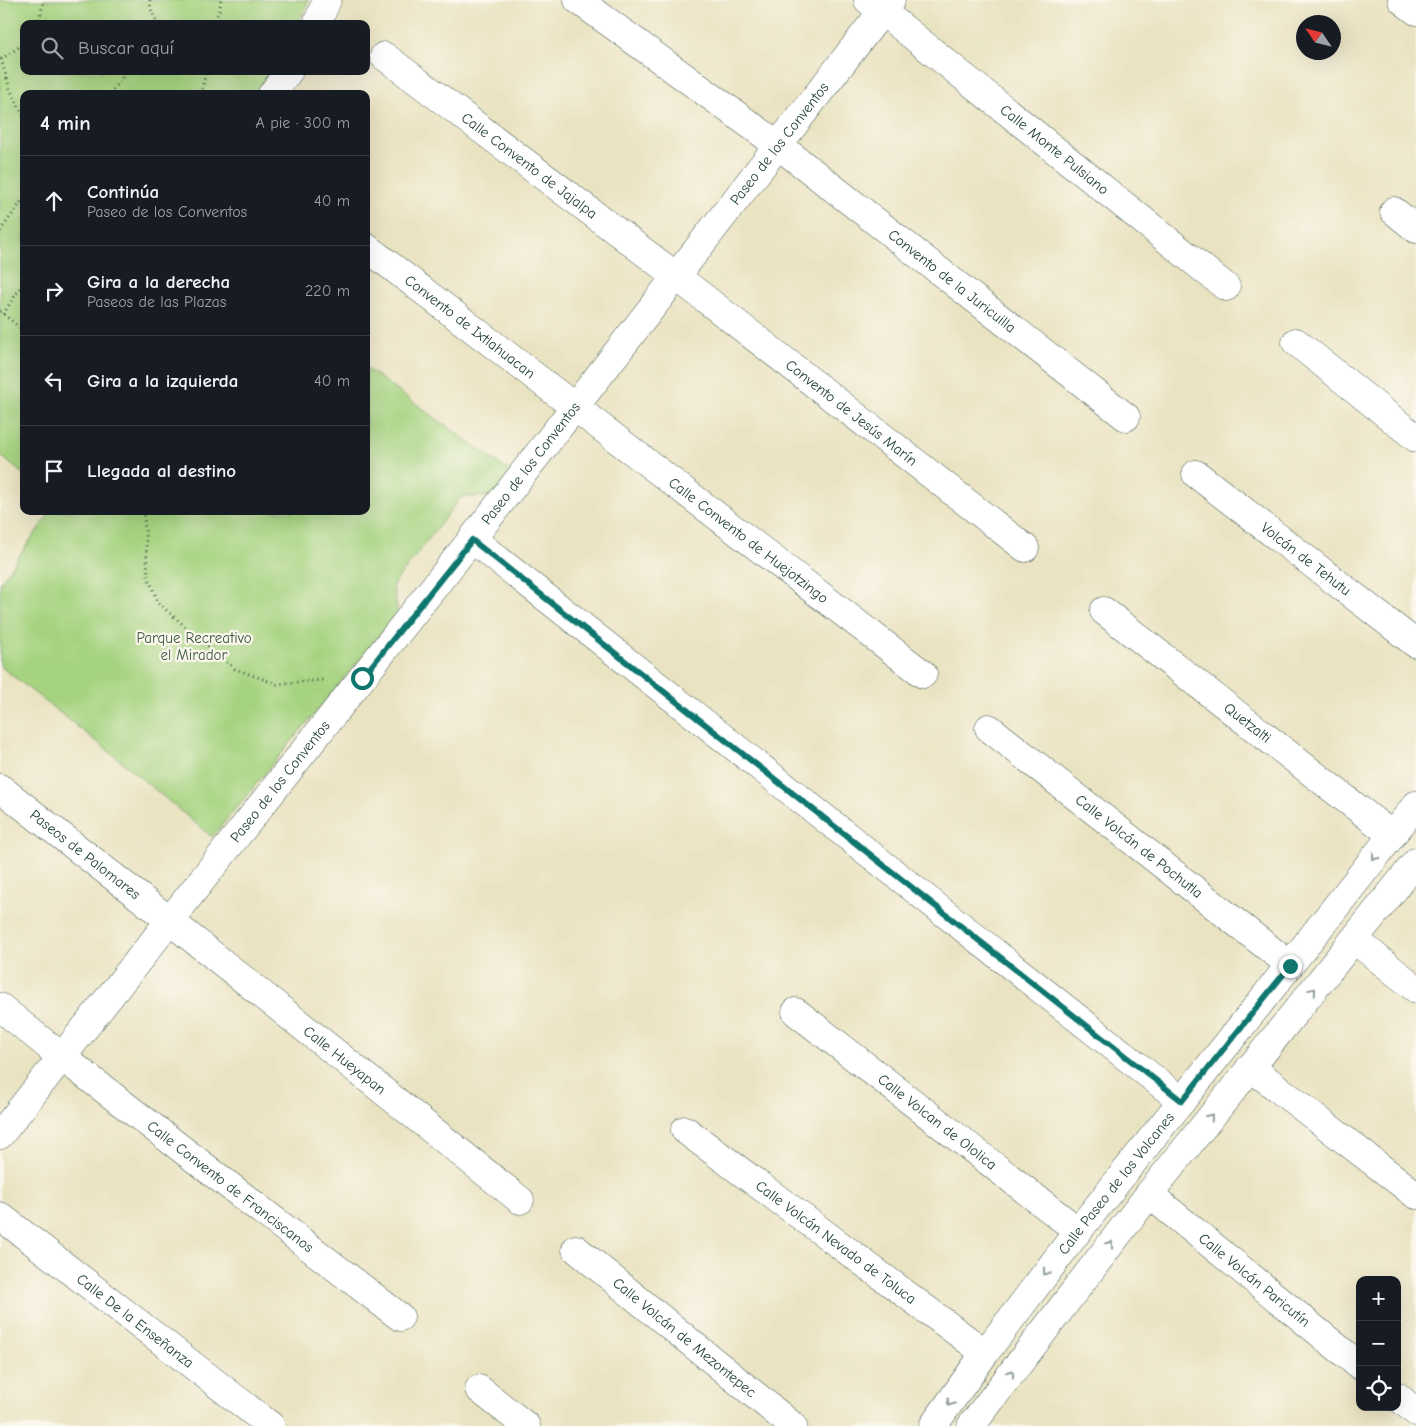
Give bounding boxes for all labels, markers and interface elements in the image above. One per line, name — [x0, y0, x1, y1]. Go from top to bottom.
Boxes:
north arrow — [1296, 15, 1341, 60]
search box — [20, 20, 370, 75]
icon: search — [38, 34, 66, 62]
text: Buscar aquí — [78, 37, 174, 59]
street label: Paseo de los Conventos — [726, 79, 833, 209]
street label: Calle Monte Pulsiano — [996, 100, 1113, 199]
street label: Calle Convento de Jajalpa — [458, 109, 601, 223]
text: 4 min — [40, 111, 91, 135]
text: A pie · 300 m — [256, 114, 350, 132]
text: Continúa — [87, 181, 159, 203]
icon: ahead — [40, 187, 68, 215]
text: 40 m — [314, 192, 350, 210]
text: Paseo de los Conventos — [87, 203, 247, 221]
street label: Convento de la Juricuilla — [885, 226, 1020, 337]
text: Gira a la derecha — [87, 271, 230, 293]
street label: Convento de Ixtlahuacan — [401, 271, 539, 382]
icon: right — [40, 277, 68, 305]
text: 220 m — [305, 282, 350, 300]
text: Paseos de las Plazas — [87, 293, 226, 311]
street label: Convento de Jesús Marín — [782, 356, 921, 470]
icon: left — [40, 367, 68, 395]
text: Gira a la izquierda — [87, 370, 238, 392]
text: 40 m — [314, 372, 350, 390]
street label: Paseo de los Conventos — [478, 399, 584, 528]
icon: arrive — [40, 457, 68, 485]
text: Llegada al destino — [87, 460, 236, 482]
street label: Calle Convento de Huejotzingo — [665, 473, 832, 607]
street label: Volcán de Tehutu — [1257, 519, 1355, 599]
park label: Parque Recreativo el Mirador — [136, 629, 252, 664]
route start — [351, 667, 374, 690]
street label: Quetzalti — [1220, 699, 1275, 747]
street label: Paseo de los Conventos — [226, 717, 334, 846]
street label: Calle Volcán de Pochutla — [1072, 790, 1206, 902]
street label: Paseos de Palomares — [26, 806, 144, 903]
one-way arrow — [1372, 851, 1381, 861]
route end — [1279, 955, 1302, 978]
one-way arrow — [1307, 987, 1316, 996]
street label: Calle Hueyapan — [300, 1022, 389, 1098]
street label: Calle Volcan de Ololica — [874, 1070, 1000, 1174]
street label: Calle Paseo de los Volcanes — [1054, 1109, 1178, 1258]
one-way arrow — [1205, 1113, 1214, 1122]
street label: Calle Convento de Franciscanos — [143, 1117, 317, 1256]
street label: Calle Volcán Nevado de Toluca — [752, 1177, 920, 1308]
street label: Calle Volcán Paricutín — [1195, 1229, 1314, 1331]
one-way arrow — [1104, 1240, 1113, 1250]
one-way arrow — [1043, 1266, 1052, 1276]
street label: Calle De la Enseñanza — [73, 1270, 197, 1372]
street label: Calle Volcán de Mezontepec — [609, 1274, 760, 1401]
map controls — [1356, 1276, 1401, 1411]
button: + — [1356, 1276, 1401, 1321]
button: − — [1356, 1321, 1401, 1366]
button: locate — [1356, 1366, 1401, 1411]
one-way arrow — [1005, 1369, 1014, 1379]
one-way arrow — [947, 1397, 955, 1406]

